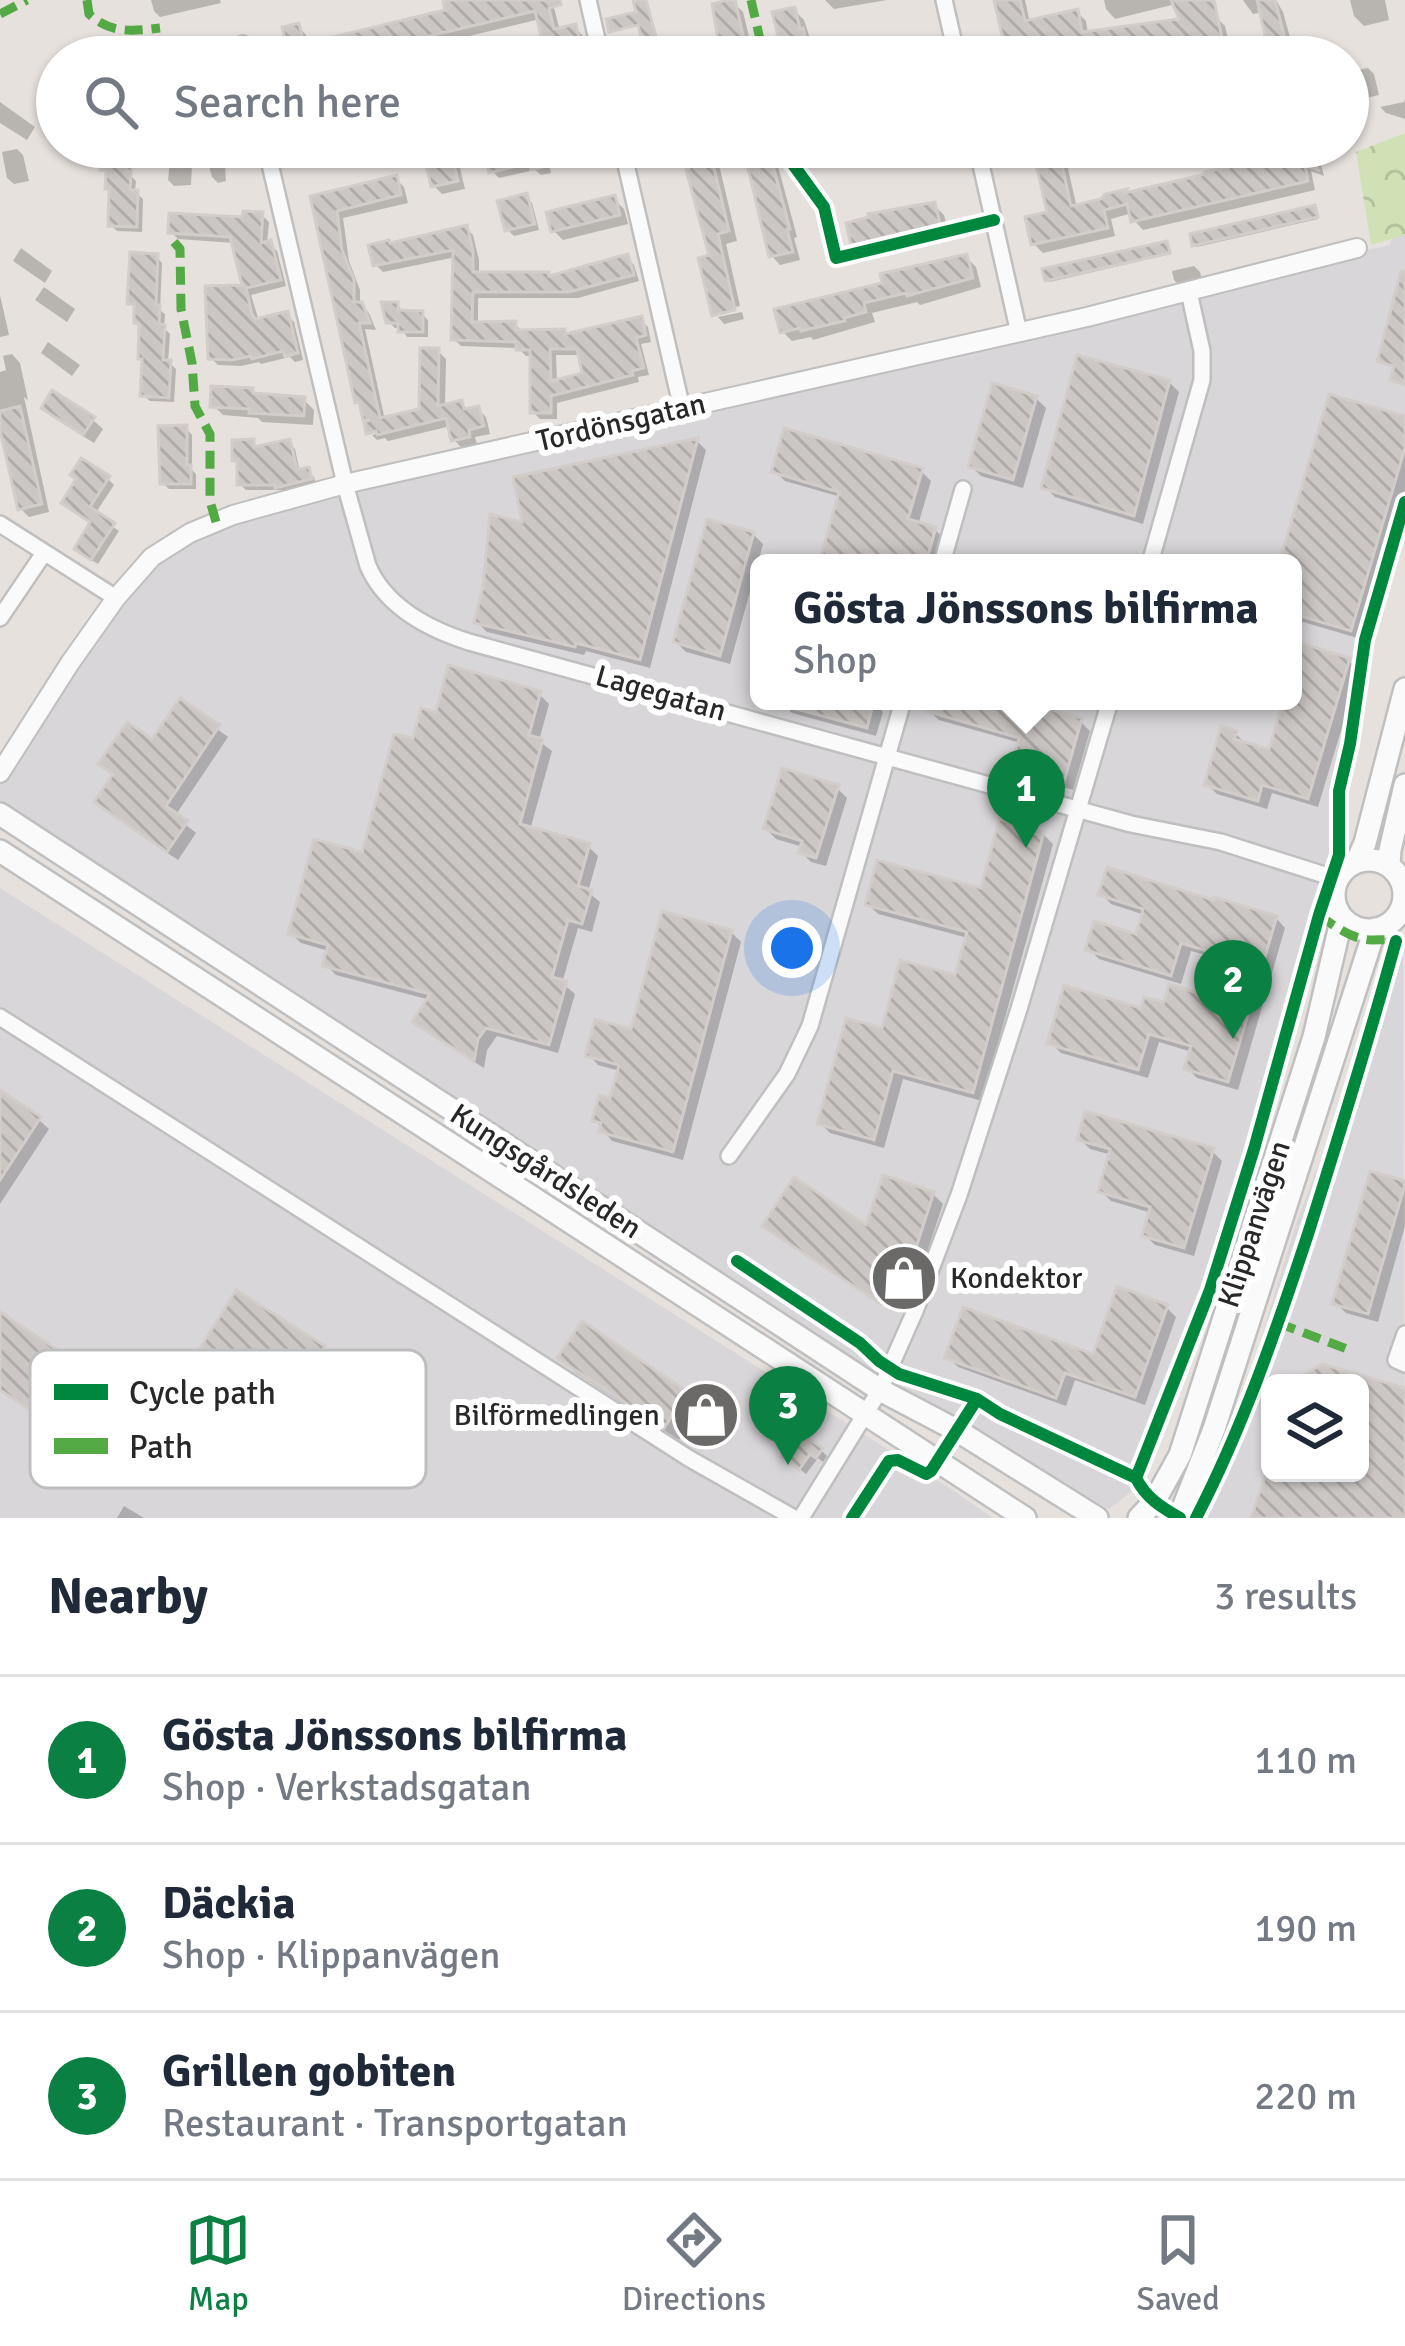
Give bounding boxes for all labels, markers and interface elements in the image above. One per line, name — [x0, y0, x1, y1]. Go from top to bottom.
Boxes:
search box — [36, 36, 1369, 168]
icon: search — [78, 69, 144, 135]
text: Search here — [174, 75, 401, 130]
street label: Tordönsgatan — [533, 385, 709, 460]
popup — [750, 554, 1302, 710]
text: Gösta Jönssons bilfirma — [793, 581, 1259, 636]
text: Shop — [793, 636, 877, 684]
street label: Lagegatan — [591, 657, 730, 730]
pin: 1 — [987, 749, 1065, 848]
your location — [762, 918, 822, 978]
pin: 2 — [1194, 940, 1272, 1039]
street label: Kungsgårdsleden — [443, 1096, 648, 1247]
street label: Klippanvägen — [1210, 1136, 1299, 1312]
shop icon: Kondektor — [869, 1243, 939, 1313]
place label: Kondektor — [950, 1260, 1082, 1297]
legend — [30, 1350, 426, 1488]
pin: 3 — [749, 1366, 827, 1465]
text: Cycle path — [129, 1373, 276, 1414]
map controls — [1261, 1374, 1369, 1482]
button: layers — [1261, 1374, 1369, 1482]
shop icon: Bilförmedlingen — [671, 1380, 741, 1450]
place label: Bilförmedlingen — [453, 1397, 660, 1434]
text: Path — [129, 1427, 193, 1468]
text: Nearby — [48, 1565, 208, 1628]
text: 3 results — [1214, 1572, 1357, 1620]
text: Gösta Jönssons bilfirma — [162, 1708, 627, 1763]
text: 1 — [76, 1736, 98, 1784]
text: 110 m — [1254, 1736, 1357, 1784]
text: Shop · Verkstadsgatan — [162, 1763, 531, 1811]
text: Däckia — [162, 1876, 296, 1931]
text: 2 — [76, 1904, 98, 1952]
text: 190 m — [1254, 1904, 1357, 1952]
text: Shop · Klippanvägen — [162, 1931, 501, 1979]
text: Grillen gobiten — [162, 2044, 456, 2099]
text: 3 — [76, 2072, 98, 2120]
text: 220 m — [1254, 2072, 1357, 2120]
text: Restaurant · Transportgatan — [162, 2099, 628, 2147]
tab: Map — [185, 2207, 251, 2320]
tab: Directions — [622, 2207, 766, 2320]
tab: Saved — [1137, 2207, 1220, 2320]

